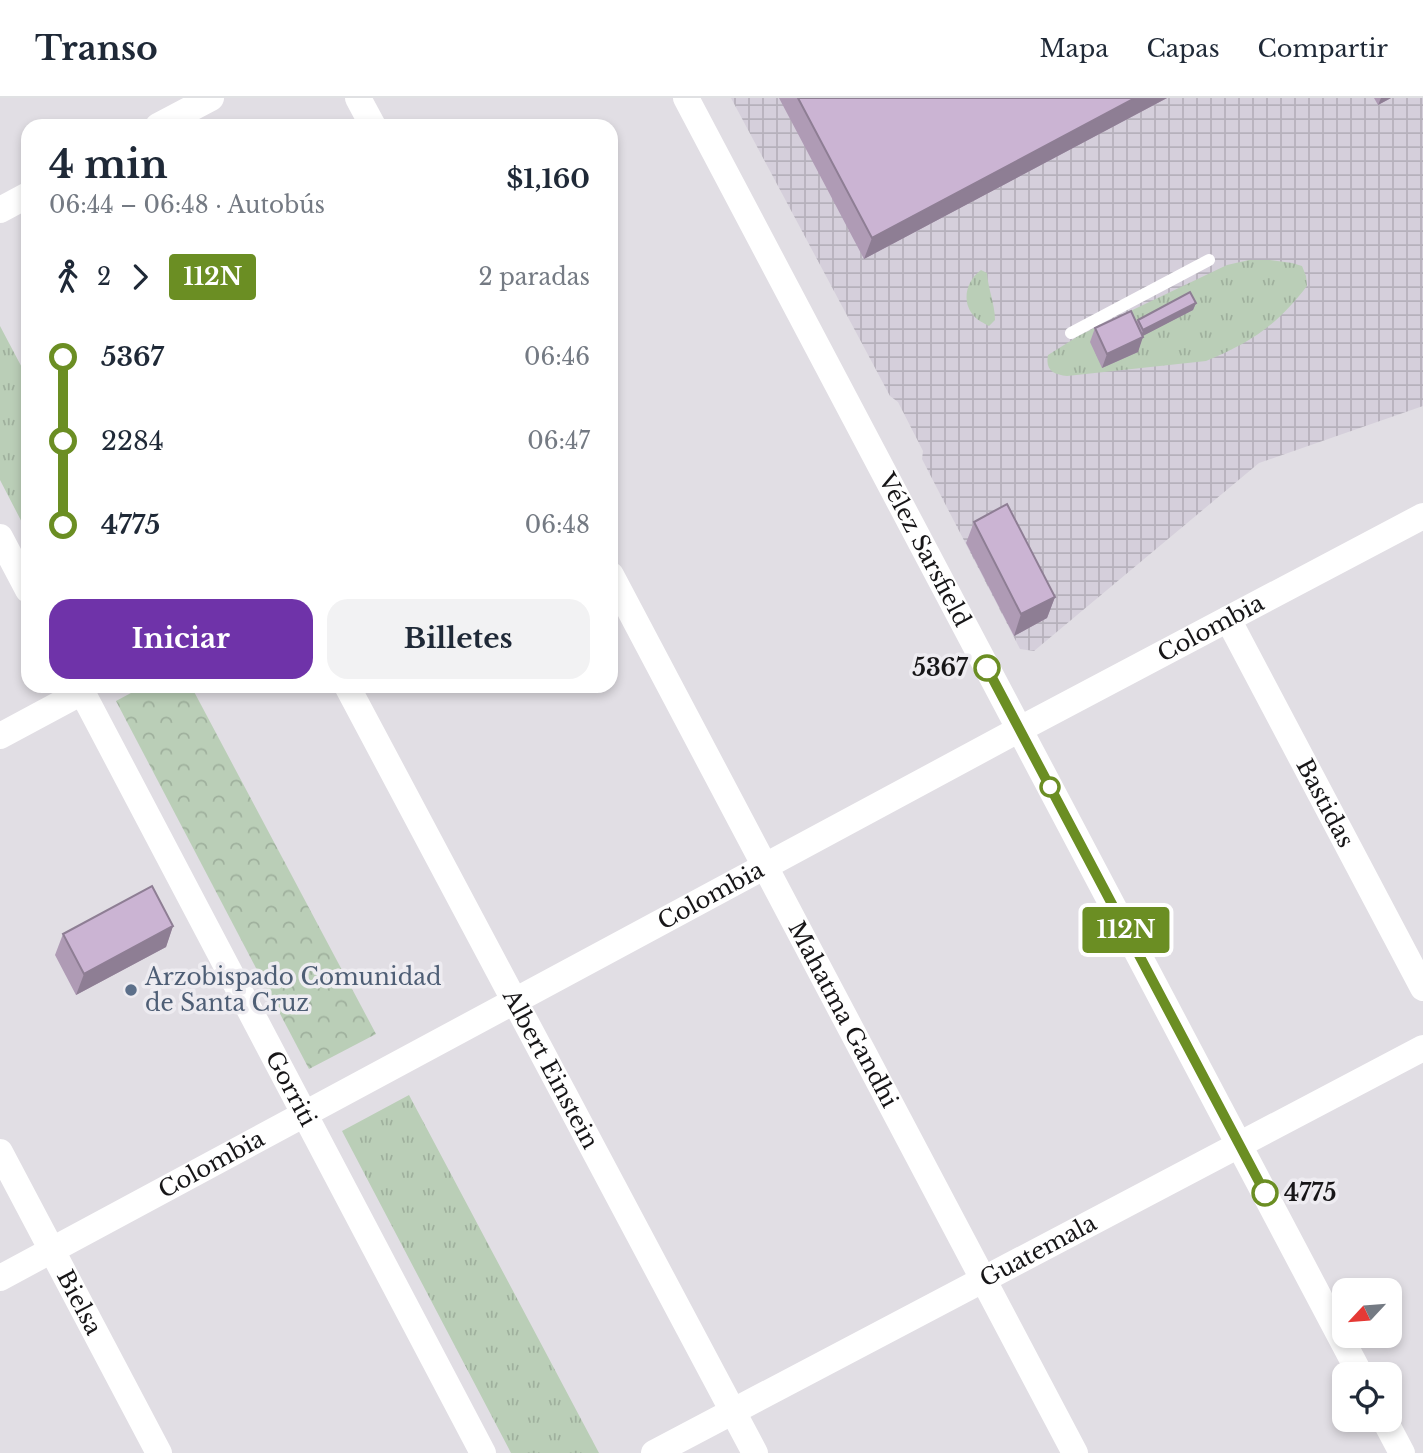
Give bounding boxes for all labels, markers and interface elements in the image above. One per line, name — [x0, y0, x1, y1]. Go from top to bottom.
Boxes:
text: Transo — [35, 28, 158, 69]
text: Mapa — [1039, 34, 1109, 63]
text: Capas — [1147, 34, 1220, 63]
text: Compartir — [1258, 34, 1388, 63]
text: 4 min — [49, 141, 168, 188]
text: $1,160 — [507, 163, 590, 195]
text: 06:44 – 06:48 · Autobús — [49, 191, 325, 219]
icon: walk — [49, 258, 87, 296]
icon: forward — [121, 258, 159, 296]
text: 112N — [183, 262, 242, 291]
text: 2 — [97, 263, 111, 291]
text: 2 paradas — [478, 263, 590, 291]
text: 5367 — [101, 341, 164, 373]
text: 06:46 — [524, 343, 590, 371]
text: 2284 — [101, 425, 164, 457]
text: 06:47 — [527, 427, 590, 455]
street label: Vélez Sarsfield — [872, 467, 977, 631]
text: 4775 — [101, 509, 160, 541]
text: 06:48 — [525, 511, 590, 539]
street label: Colombia — [1153, 589, 1269, 668]
button: Iniciar — [49, 599, 313, 679]
button: Billetes — [327, 599, 590, 679]
place label: 5367 — [912, 654, 969, 682]
marker: 5367 — [974, 655, 1000, 681]
street label: Bastidas — [1290, 754, 1360, 852]
unlabelled marker — [1040, 777, 1060, 797]
street label: Colombia — [653, 856, 769, 935]
line badge: 112N — [1077, 907, 1175, 953]
text: 112N — [1096, 915, 1156, 944]
street label: Mahatma Gandhi — [783, 916, 904, 1112]
place label: Arzobispado Comunidad de Santa Cruz — [144, 963, 442, 1017]
marker: Arzobispado Comunidad de Santa Cruz — [123, 982, 139, 998]
street label: Albert Einstein — [497, 984, 605, 1154]
street label: Gorriti — [260, 1046, 322, 1131]
street label: Colombia — [153, 1124, 269, 1204]
place label: 4775 — [1284, 1179, 1336, 1207]
marker: 4775 — [1252, 1180, 1278, 1206]
street label: Guatemala — [975, 1208, 1101, 1293]
street label: Bielsa — [51, 1265, 108, 1340]
north arrow — [1332, 1278, 1402, 1348]
map controls — [1332, 1278, 1402, 1432]
button: locate — [1332, 1362, 1402, 1432]

